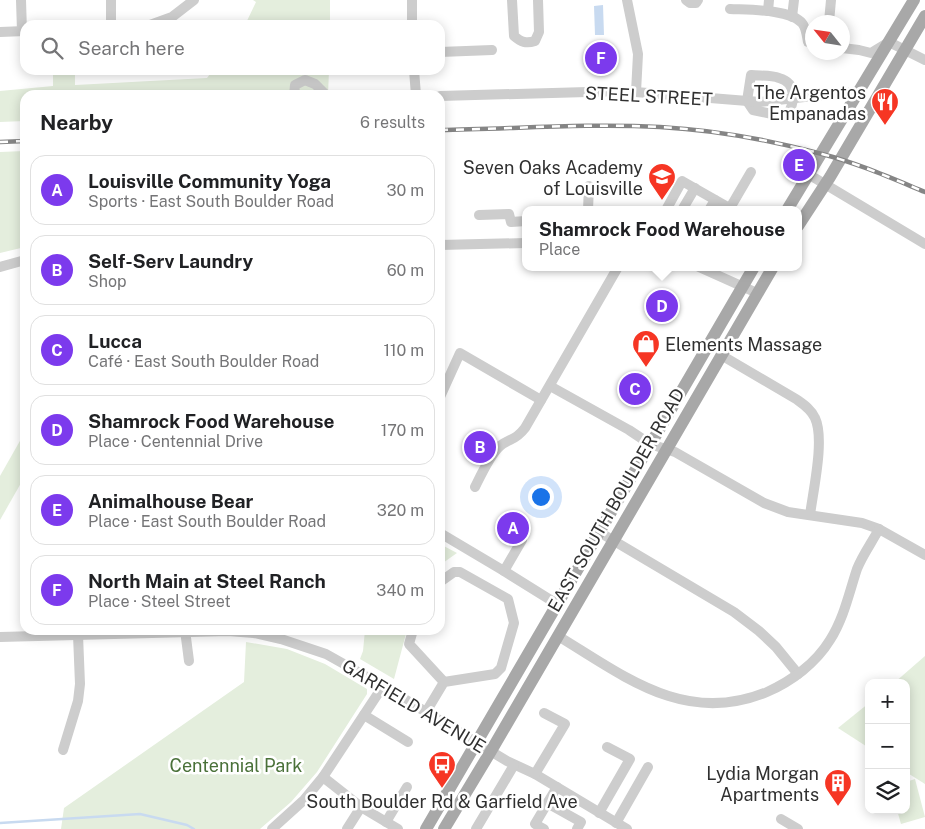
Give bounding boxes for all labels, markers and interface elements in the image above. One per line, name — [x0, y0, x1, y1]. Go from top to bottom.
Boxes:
north arrow — [805, 15, 850, 60]
search box — [20, 20, 445, 75]
icon: search — [38, 34, 66, 62]
text: Search here — [78, 37, 185, 59]
pin: F — [585, 39, 617, 77]
street label: STEEL STREET — [585, 82, 714, 110]
place label: The Argentos Empanadas — [754, 82, 866, 124]
restaurant icon: The Argentos Empanadas — [870, 87, 900, 126]
text: Nearby — [40, 110, 113, 135]
text: 6 results — [360, 113, 425, 132]
pin: E — [783, 146, 815, 184]
place label: Seven Oaks Academy of Louisville — [463, 157, 643, 199]
school or university icon: Seven Oaks Academy of Louisville — [647, 162, 677, 201]
text: Louisville Community Yoga — [88, 170, 331, 192]
text: A — [51, 181, 63, 200]
text: 30 m — [387, 181, 424, 200]
text: Sports · East South Boulder Road — [88, 192, 334, 211]
popup — [522, 206, 802, 271]
text: Shamrock Food Warehouse — [539, 218, 785, 240]
text: Place — [539, 240, 580, 259]
text: Self-Serv Laundry — [88, 250, 253, 272]
text: B — [52, 261, 62, 280]
text: 60 m — [387, 261, 424, 280]
text: Shop — [88, 272, 127, 291]
pin: D — [646, 287, 678, 325]
shop icon: Elements Massage — [631, 329, 661, 368]
text: Lucca — [88, 330, 142, 352]
place label: Elements Massage — [665, 334, 822, 355]
text: C — [51, 341, 63, 360]
text: 110 m — [383, 341, 424, 360]
text: Café · East South Boulder Road — [88, 352, 319, 371]
pin: C — [619, 370, 651, 408]
street label: EAST SOUTH BOULDER ROAD — [543, 384, 689, 616]
text: Shamrock Food Warehouse — [88, 410, 335, 432]
text: D — [51, 421, 63, 440]
text: 170 m — [381, 421, 424, 440]
pin: B — [464, 428, 496, 466]
text: Place · Centennial Drive — [88, 432, 263, 451]
your location — [528, 484, 554, 510]
text: Animalhouse Bear — [88, 490, 253, 512]
text: E — [52, 501, 62, 520]
text: 320 m — [377, 501, 424, 520]
pin: A — [497, 509, 529, 547]
text: Place · East South Boulder Road — [88, 512, 326, 531]
text: North Main at Steel Ranch — [88, 570, 326, 592]
text: F — [52, 581, 62, 600]
text: 340 m — [376, 581, 424, 600]
text: Place · Steel Street — [88, 592, 231, 611]
street label: GARFIELD AVENUE — [338, 655, 490, 757]
map controls — [865, 679, 910, 814]
button: + — [865, 679, 910, 724]
button: − — [865, 724, 910, 769]
bus stop icon: South Boulder Rd & Garfield Ave — [427, 750, 457, 789]
park label: Centennial Park — [170, 755, 302, 776]
place label: Lydia Morgan Apartments — [706, 763, 819, 805]
building icon: Lydia Morgan Apartments — [823, 768, 853, 807]
button: layers — [865, 769, 910, 814]
place label: South Boulder Rd & Garfield Ave — [306, 791, 578, 812]

